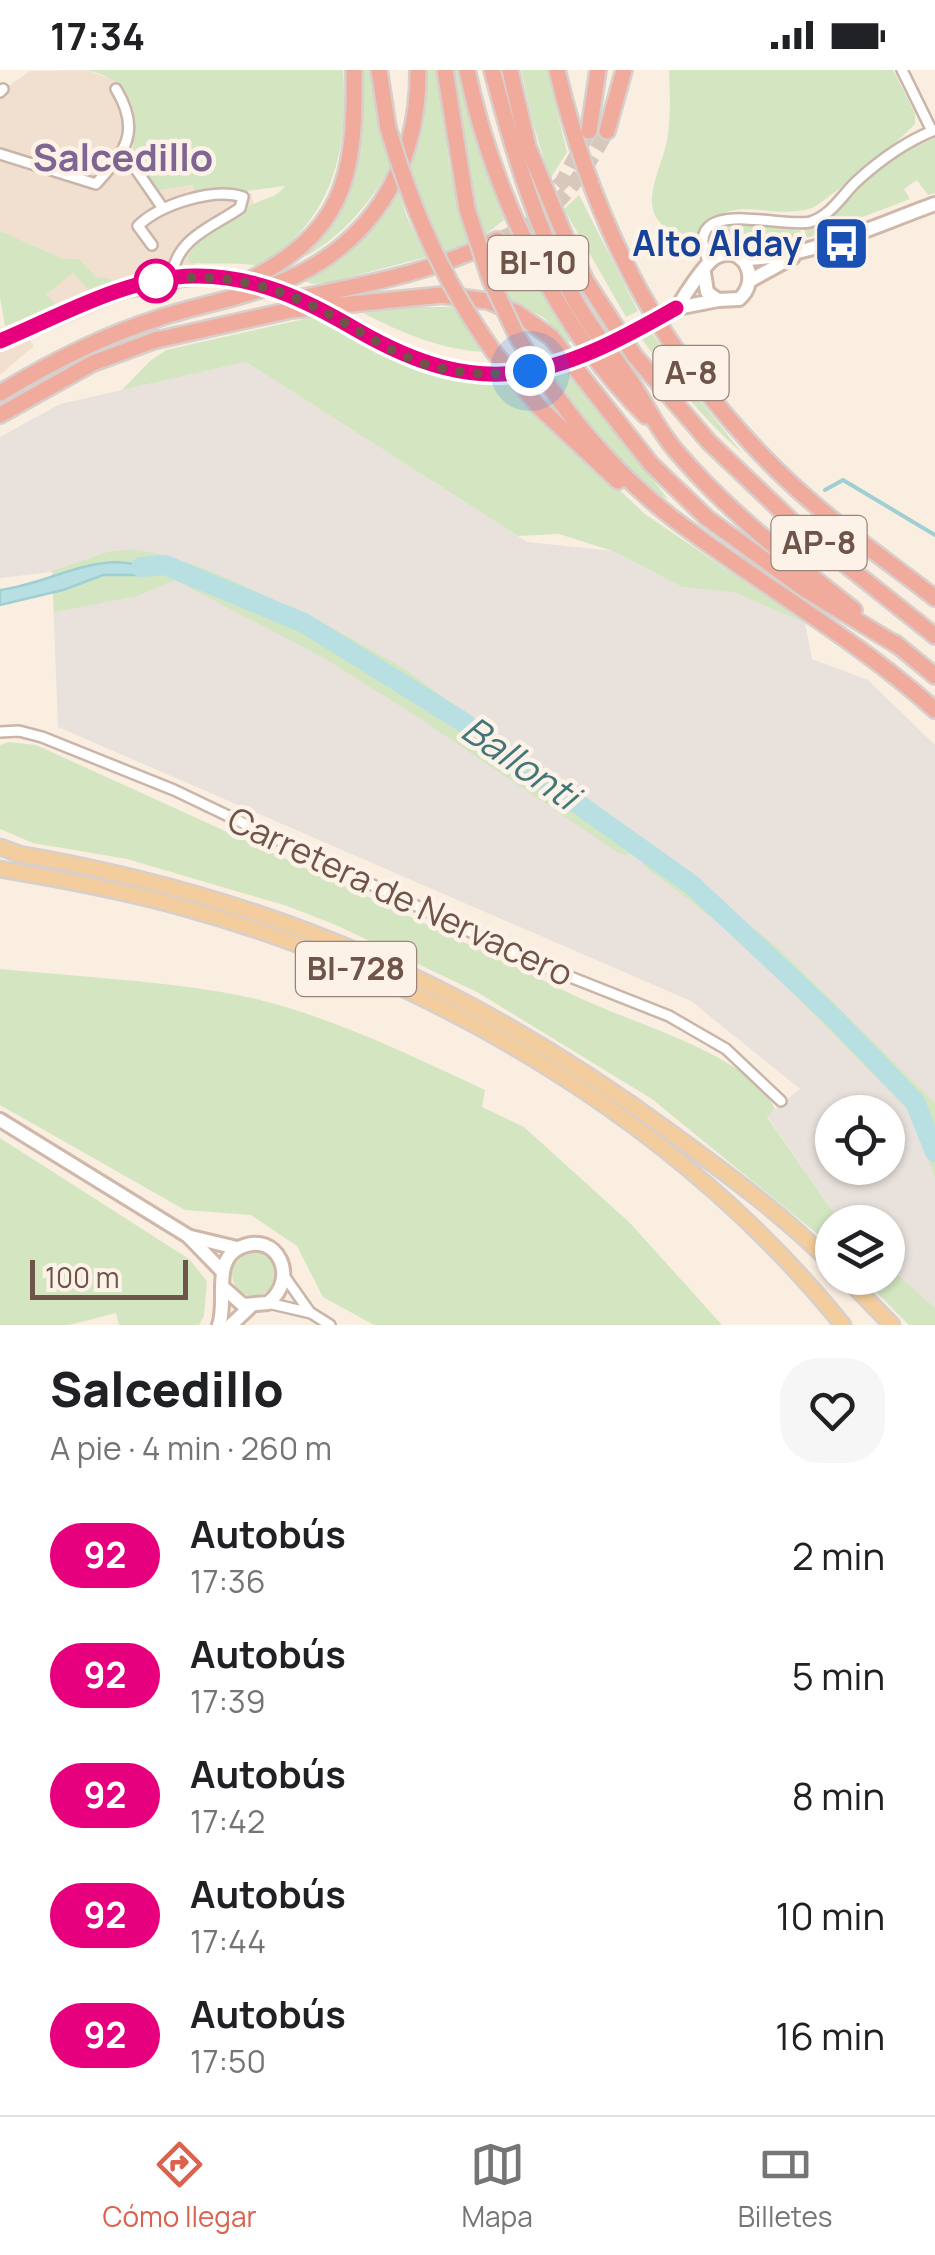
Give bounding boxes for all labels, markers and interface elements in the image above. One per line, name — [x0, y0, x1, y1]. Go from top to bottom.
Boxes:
text: 17:34 — [50, 9, 145, 61]
district label: Salcedillo — [33, 130, 213, 182]
bus stop icon: Alto Alday — [811, 214, 871, 274]
place label: Alto Alday — [632, 219, 802, 267]
road number: BI-10 — [488, 236, 588, 290]
unlabelled marker — [135, 260, 177, 302]
your location — [505, 346, 555, 396]
road number: A-8 — [654, 346, 728, 400]
road number: AP-8 — [772, 516, 866, 570]
water label: Ballonti — [452, 702, 593, 823]
street label: Carretera de Nervacero — [220, 795, 581, 997]
road number: BI-728 — [296, 942, 416, 996]
map controls — [815, 1095, 905, 1295]
button: locate — [815, 1095, 905, 1185]
button: layers — [815, 1205, 905, 1295]
scale bar — [30, 1255, 188, 1300]
text: 100 m — [45, 1258, 119, 1296]
text: Salcedillo — [50, 1356, 284, 1421]
button: heart — [780, 1358, 885, 1463]
text: A pie · 4 min · 260 m — [50, 1426, 332, 1470]
text: Autobús — [190, 1507, 346, 1559]
text: 2 min — [792, 1529, 885, 1581]
text: 92 — [84, 1531, 126, 1579]
text: 17:36 — [190, 1559, 266, 1603]
text: Autobús — [190, 1627, 346, 1679]
text: 5 min — [792, 1649, 885, 1701]
text: 92 — [84, 1651, 126, 1699]
text: 17:39 — [190, 1679, 266, 1723]
text: Autobús — [190, 1747, 346, 1799]
text: 8 min — [792, 1769, 885, 1821]
text: 92 — [84, 1771, 126, 1819]
text: 17:42 — [190, 1799, 265, 1843]
text: Autobús — [190, 1867, 346, 1919]
text: 10 min — [776, 1889, 885, 1941]
text: 92 — [84, 1891, 126, 1939]
text: 17:44 — [190, 1919, 266, 1963]
text: Autobús — [190, 1987, 346, 2039]
text: 16 min — [775, 2009, 885, 2061]
text: 92 — [84, 2011, 126, 2059]
text: 17:50 — [190, 2039, 266, 2083]
tab: Cómo llegar — [102, 2137, 257, 2235]
tab: Mapa — [461, 2137, 533, 2235]
tab: Billetes — [738, 2137, 833, 2235]

